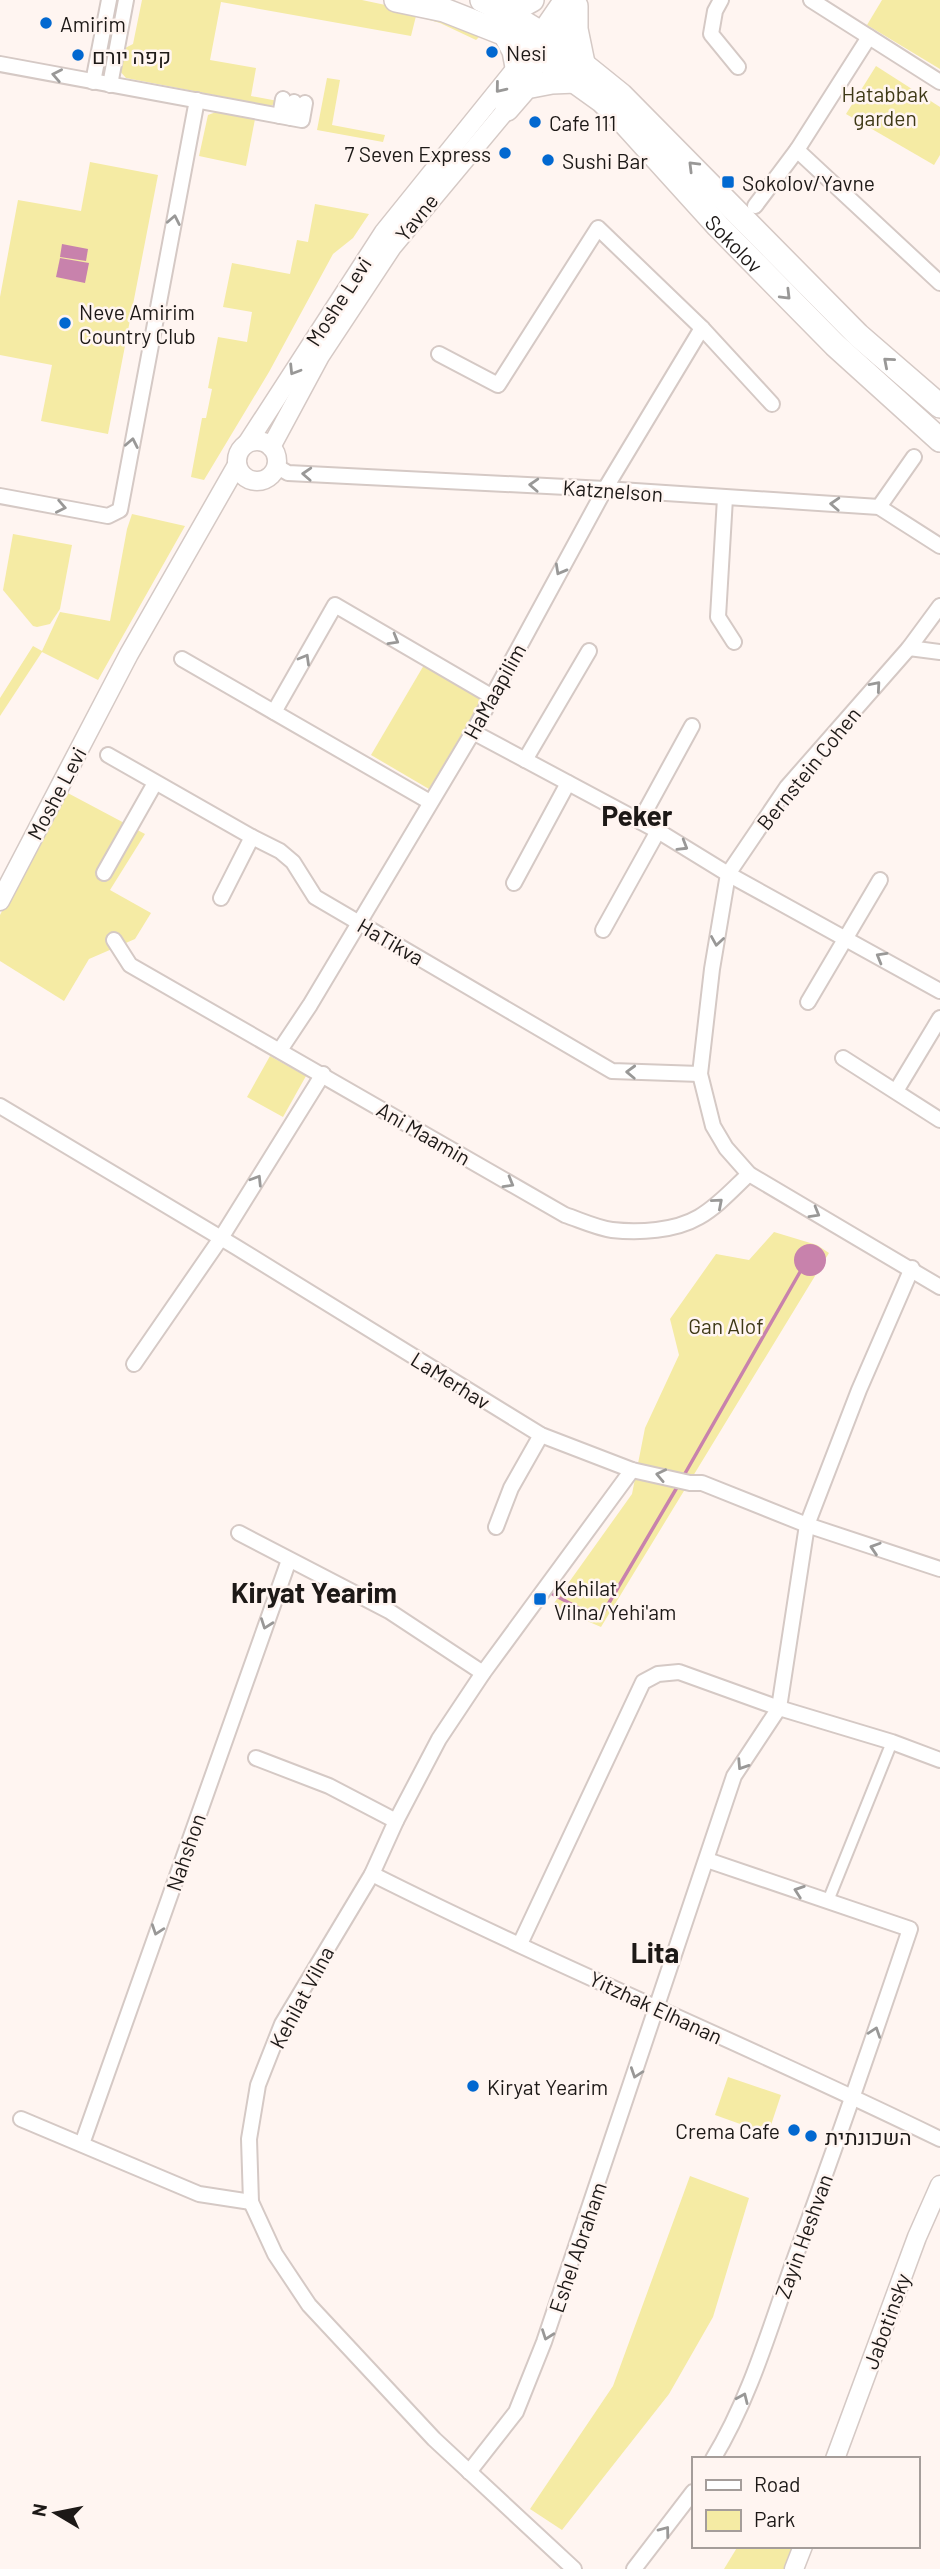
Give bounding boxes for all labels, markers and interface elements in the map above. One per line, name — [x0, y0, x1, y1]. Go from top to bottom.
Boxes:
place label: Amirim — [60, 11, 126, 36]
marker: Amirim — [38, 15, 54, 31]
place label: Nesi — [506, 40, 547, 65]
place label: קפה יורם — [92, 43, 171, 68]
marker: Nesi — [484, 44, 500, 60]
marker: קפה יורם — [70, 47, 86, 63]
one-way arrow — [51, 68, 63, 83]
one-way arrow — [496, 80, 508, 93]
park label: Hatabbak garden — [842, 81, 928, 130]
place label: Cafe 111 — [549, 110, 616, 135]
marker: Cafe 111 — [527, 114, 543, 130]
place label: 7 Seven Express — [345, 141, 491, 166]
marker: 7 Seven Express — [497, 145, 513, 161]
place label: Sushi Bar — [562, 148, 648, 173]
marker: Sushi Bar — [540, 152, 556, 168]
one-way arrow — [688, 162, 701, 175]
place label: Sokolov/Yavne — [742, 170, 875, 195]
marker: Sokolov/Yavne — [720, 174, 736, 190]
street label: Yavne — [389, 188, 443, 246]
street label: Sokolov — [701, 209, 769, 277]
one-way arrow — [166, 214, 181, 226]
street label: Moshe Levi — [300, 252, 376, 350]
one-way arrow — [777, 287, 790, 300]
place label: Neve Amirim Country Club — [79, 299, 196, 348]
marker: Neve Amirim Country Club — [57, 315, 73, 331]
one-way arrow — [884, 358, 897, 370]
one-way arrow — [289, 363, 302, 376]
one-way arrow — [124, 437, 139, 449]
one-way arrow — [301, 467, 312, 482]
street label: Katznelson — [562, 474, 664, 506]
one-way arrow — [528, 478, 539, 493]
one-way arrow — [829, 497, 840, 512]
one-way arrow — [55, 499, 67, 514]
one-way arrow — [555, 563, 568, 576]
one-way arrow — [387, 631, 400, 644]
street label: HaMaapilim — [458, 639, 530, 743]
one-way arrow — [297, 653, 310, 666]
one-way arrow — [868, 681, 880, 694]
street label: Bernstein Cohen — [751, 702, 865, 834]
street label: Moshe Levi — [21, 742, 91, 844]
district label: Peker — [602, 798, 673, 832]
one-way arrow — [676, 838, 689, 851]
street label: HaTikva — [354, 912, 428, 970]
one-way arrow — [710, 935, 725, 947]
one-way arrow — [875, 952, 888, 965]
one-way arrow — [626, 1064, 636, 1080]
street label: Ani Maamin — [373, 1096, 475, 1170]
one-way arrow — [501, 1174, 514, 1187]
one-way arrow — [248, 1175, 261, 1188]
one-way arrow — [710, 1199, 723, 1211]
one-way arrow — [808, 1205, 821, 1218]
park label: Gan Alof — [688, 1313, 764, 1338]
street label: LaMerhav — [407, 1346, 495, 1414]
one-way arrow — [655, 1469, 667, 1484]
one-way arrow — [870, 1542, 882, 1556]
district label: Kiryat Yearim — [231, 1575, 397, 1609]
place label: Kehilat Vilna/Yehi'am — [554, 1575, 676, 1624]
marker: Kehilat Vilna/Yehi'am — [532, 1591, 548, 1607]
one-way arrow — [260, 1617, 274, 1629]
one-way arrow — [737, 1758, 750, 1771]
street label: Nahshon — [160, 1810, 210, 1894]
one-way arrow — [794, 1885, 806, 1899]
one-way arrow — [151, 1924, 165, 1936]
district label: Lita — [631, 1935, 679, 1969]
street label: Kehilat Vilna — [264, 1942, 338, 2052]
street label: Yitzhak Elhanan — [585, 1965, 727, 2049]
one-way arrow — [867, 2026, 882, 2038]
one-way arrow — [630, 2067, 644, 2079]
place label: Kiryat Yearim — [487, 2074, 608, 2099]
marker: Kiryat Yearim — [465, 2078, 481, 2094]
place label: Crema Cafe — [675, 2118, 780, 2143]
marker: Crema Cafe — [786, 2122, 802, 2138]
place label: השכונתית — [825, 2124, 912, 2149]
marker: השכונתית — [803, 2128, 819, 2144]
street label: Zayin Heshvan — [769, 2170, 837, 2302]
street label: Eshel Abraham — [543, 2179, 611, 2315]
street label: Jabotinsky — [857, 2269, 915, 2372]
one-way arrow — [541, 2328, 555, 2340]
one-way arrow — [735, 2392, 749, 2404]
legend — [692, 2457, 919, 2548]
text: Road — [754, 2471, 800, 2496]
north arrow — [21, 2478, 91, 2548]
text: N — [26, 2502, 51, 2518]
text: Park — [754, 2506, 795, 2531]
one-way arrow — [656, 2527, 669, 2539]

